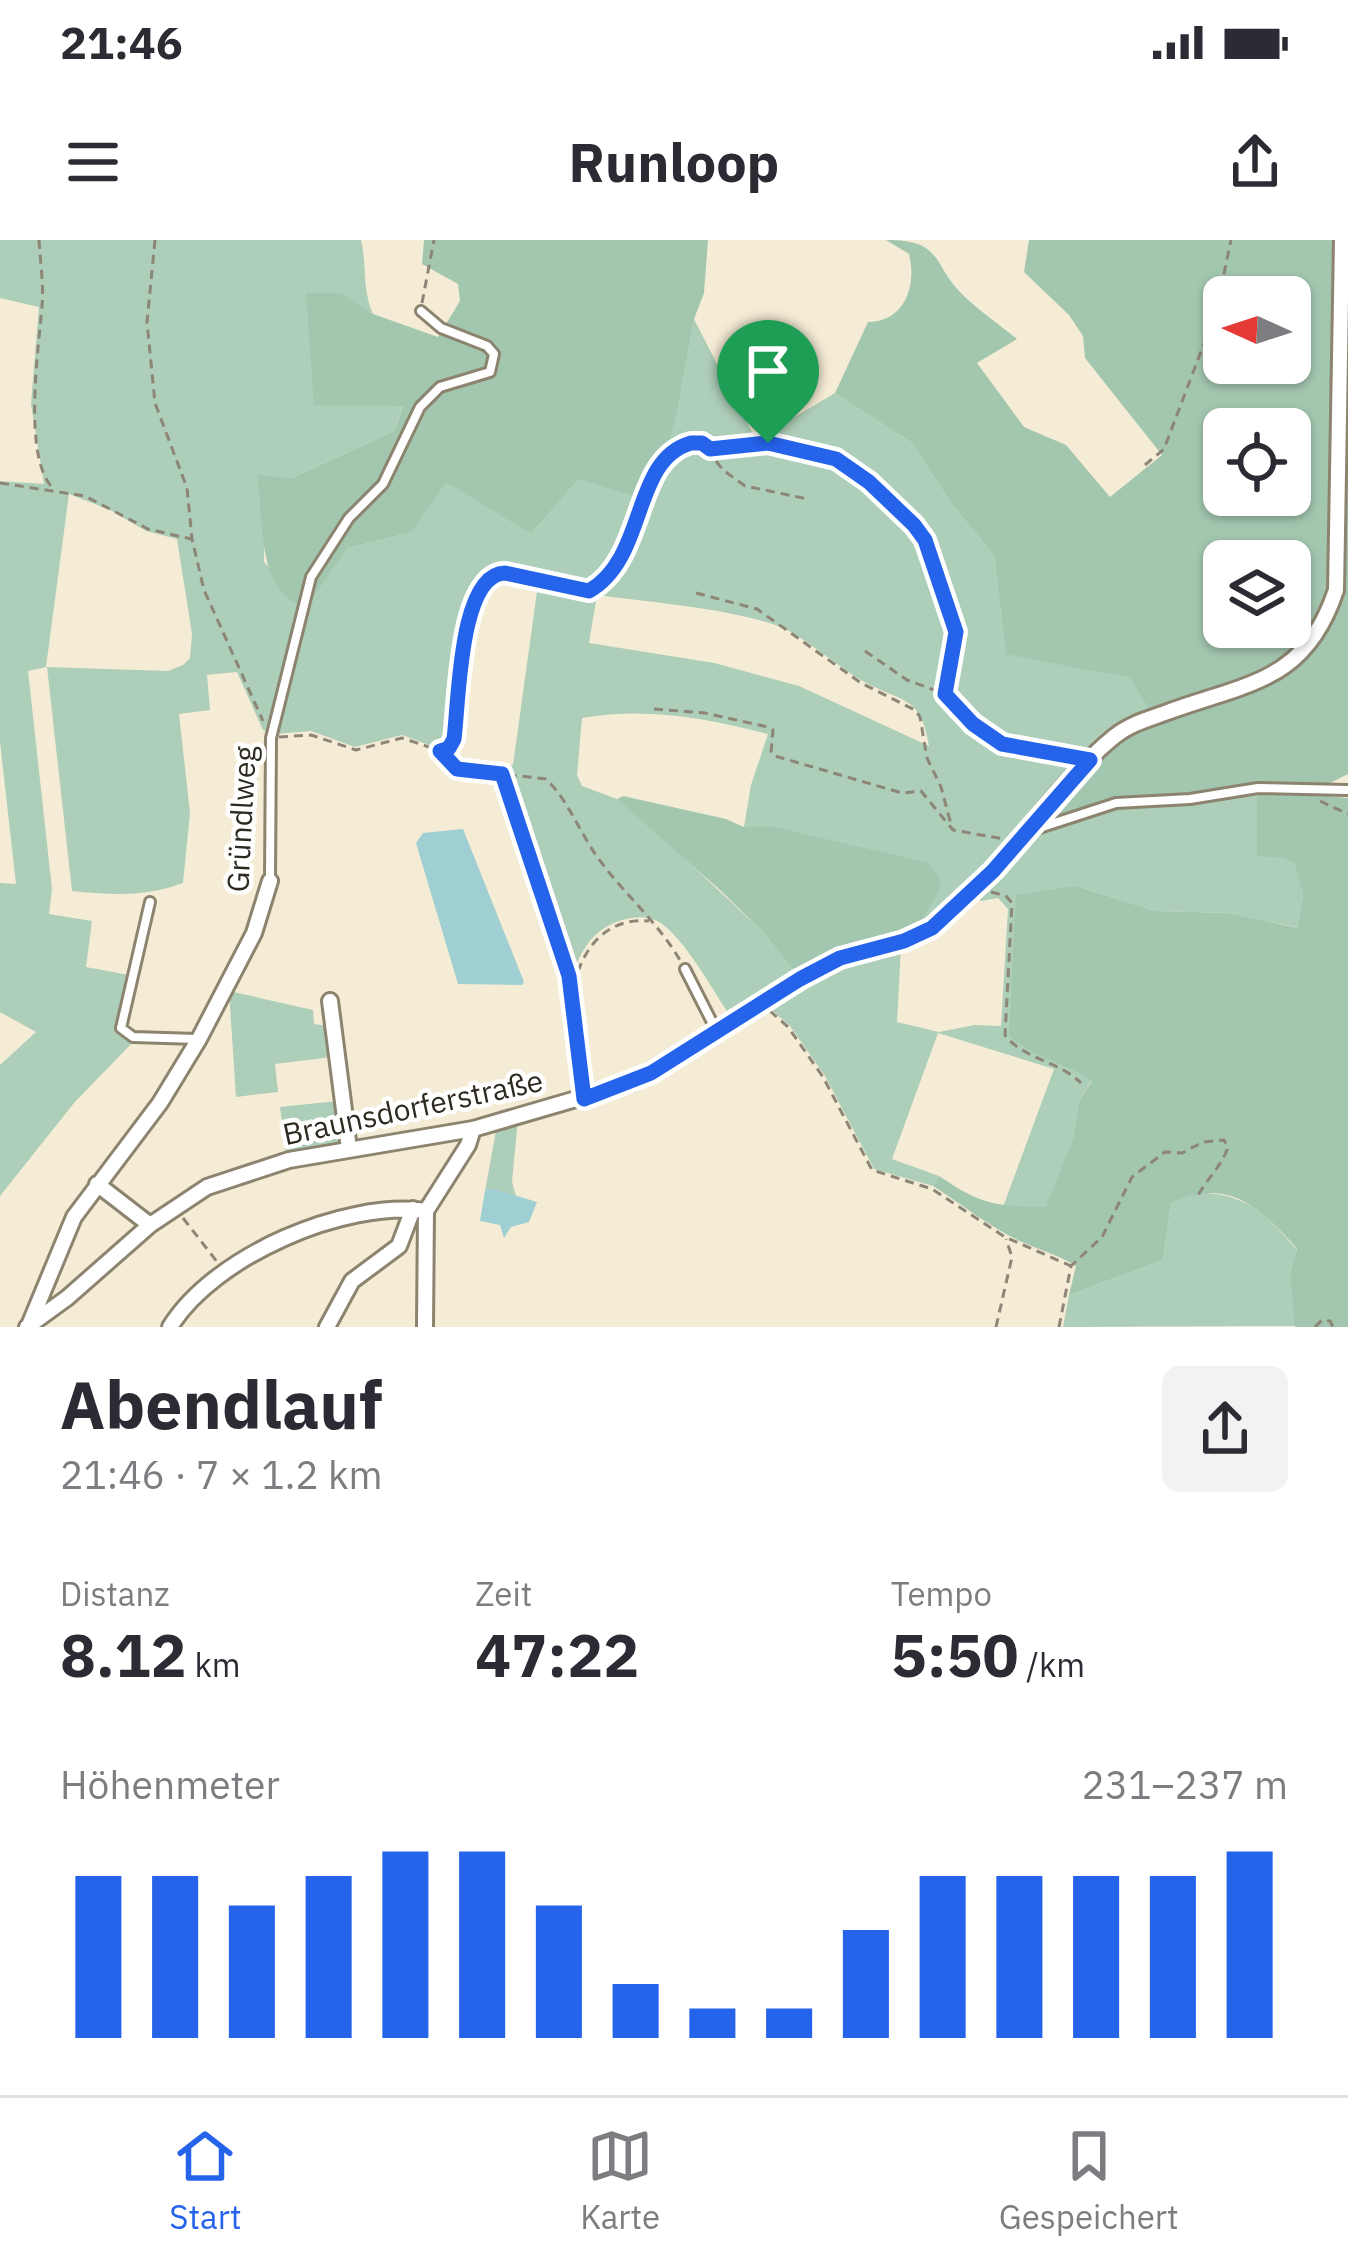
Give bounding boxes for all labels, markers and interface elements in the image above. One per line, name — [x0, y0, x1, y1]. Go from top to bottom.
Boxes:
text: 21:46 — [60, 13, 183, 71]
text: Runloop — [569, 127, 779, 197]
icon: menu — [60, 129, 126, 195]
icon: share — [1222, 129, 1288, 195]
north arrow — [1203, 276, 1311, 384]
map controls — [1203, 276, 1311, 648]
pin — [717, 320, 819, 443]
icon: arrive — [735, 338, 801, 404]
button: locate — [1203, 408, 1311, 516]
button: layers — [1203, 540, 1311, 648]
street label: Gründlweg — [217, 745, 264, 893]
street label: Braunsdorferstraße — [279, 1060, 546, 1153]
text: Abendlauf — [60, 1361, 383, 1447]
button: share — [1162, 1366, 1288, 1492]
text: 21:46 · 7 × 1.2 km — [60, 1449, 383, 1500]
text: Distanz — [60, 1572, 170, 1615]
text: Zeit — [475, 1572, 532, 1615]
text: Tempo — [891, 1572, 992, 1615]
text: 8.12 — [60, 1615, 187, 1694]
text: 47:22 — [475, 1615, 639, 1694]
text: 5:50 — [891, 1615, 1018, 1694]
text: km — [187, 1643, 241, 1686]
text: /km — [1018, 1643, 1085, 1686]
text: Höhenmeter — [60, 1759, 280, 1810]
text: 231–237 m — [1081, 1759, 1288, 1810]
tab: Start — [169, 2123, 242, 2238]
tab: Karte — [580, 2123, 660, 2238]
tab: Gespeichert — [999, 2123, 1179, 2238]

